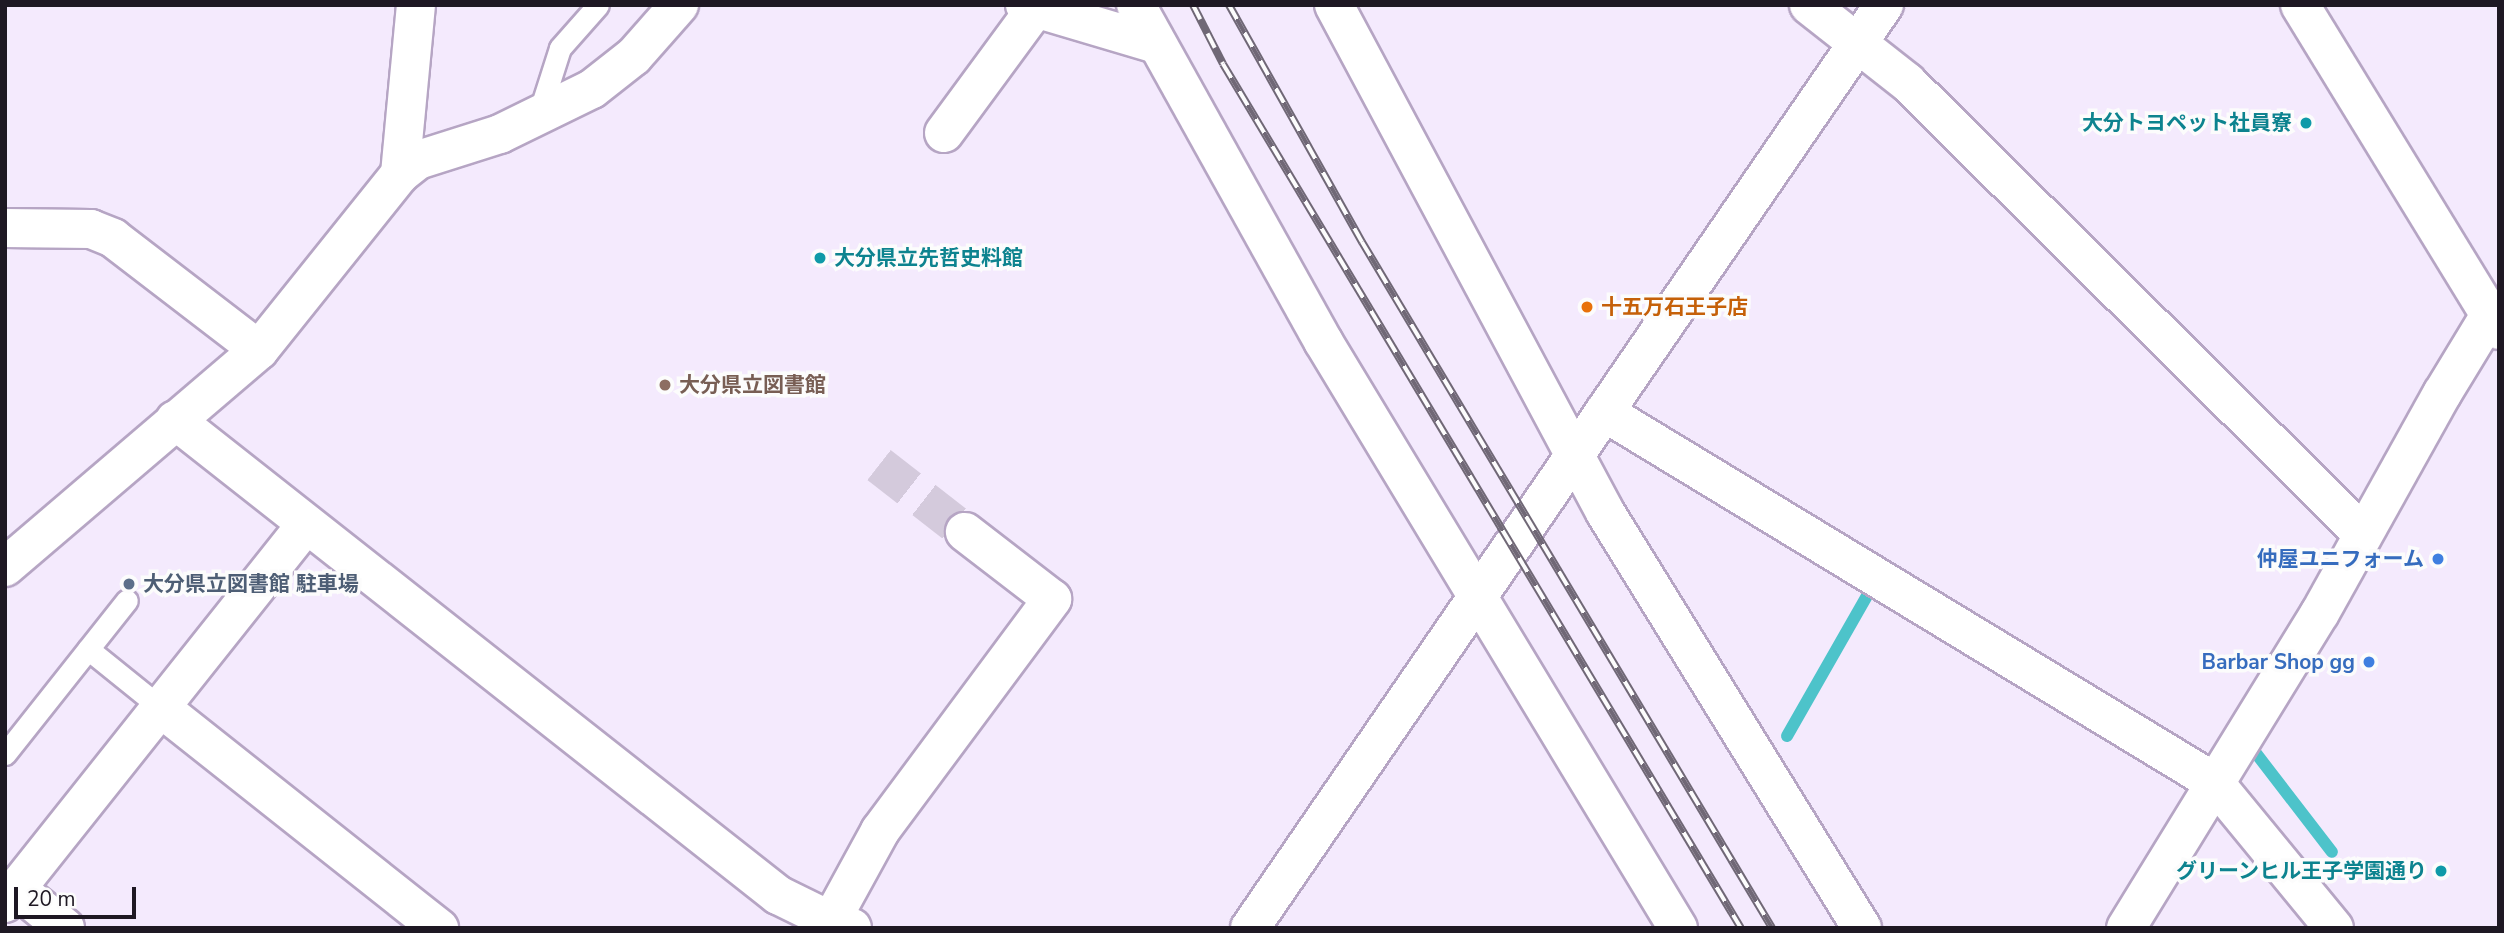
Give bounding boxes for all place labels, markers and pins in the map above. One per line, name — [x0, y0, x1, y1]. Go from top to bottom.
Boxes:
place label: 大分トヨペット社員寮 — [2082, 110, 2292, 136]
marker: 大分トヨペット社員寮 — [2298, 115, 2314, 131]
place label: 大分県立先哲史料館 — [834, 245, 1023, 271]
marker: 大分県立先哲史料館 — [812, 250, 828, 266]
place label: 十五万石王子店 — [1601, 294, 1748, 320]
marker: 十五万石王子店 — [1579, 299, 1595, 315]
place label: 大分県立図書館 — [679, 372, 826, 398]
marker: 大分県立図書館 — [657, 377, 673, 393]
place label: 仲屋ユニフォーム — [2256, 546, 2424, 572]
marker: 仲屋ユニフォーム — [2430, 551, 2446, 567]
place label: 大分県立図書館 駐車場 — [143, 571, 359, 597]
marker: 大分県立図書館 駐車場 — [121, 576, 137, 592]
place label: Barbar Shop gg — [2202, 649, 2355, 675]
marker: Barbar Shop gg — [2361, 654, 2377, 670]
place label: グリーンヒル王子学園通り — [2175, 858, 2427, 884]
marker: グリーンヒル王子学園通り — [2433, 863, 2449, 879]

